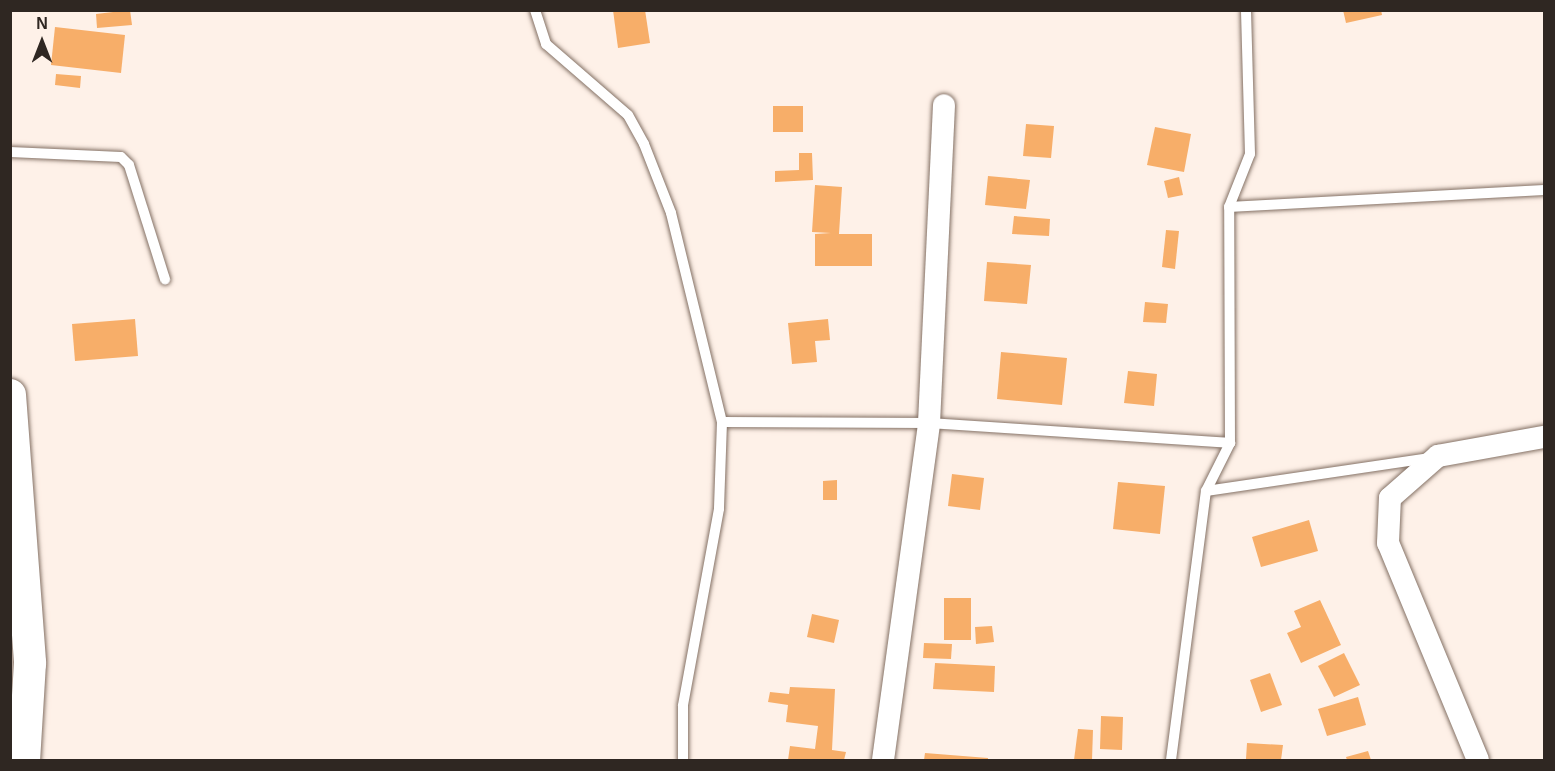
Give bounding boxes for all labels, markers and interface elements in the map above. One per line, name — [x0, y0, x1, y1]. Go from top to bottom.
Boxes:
north arrow — [12, 12, 72, 72]
text: N — [36, 15, 48, 32]

